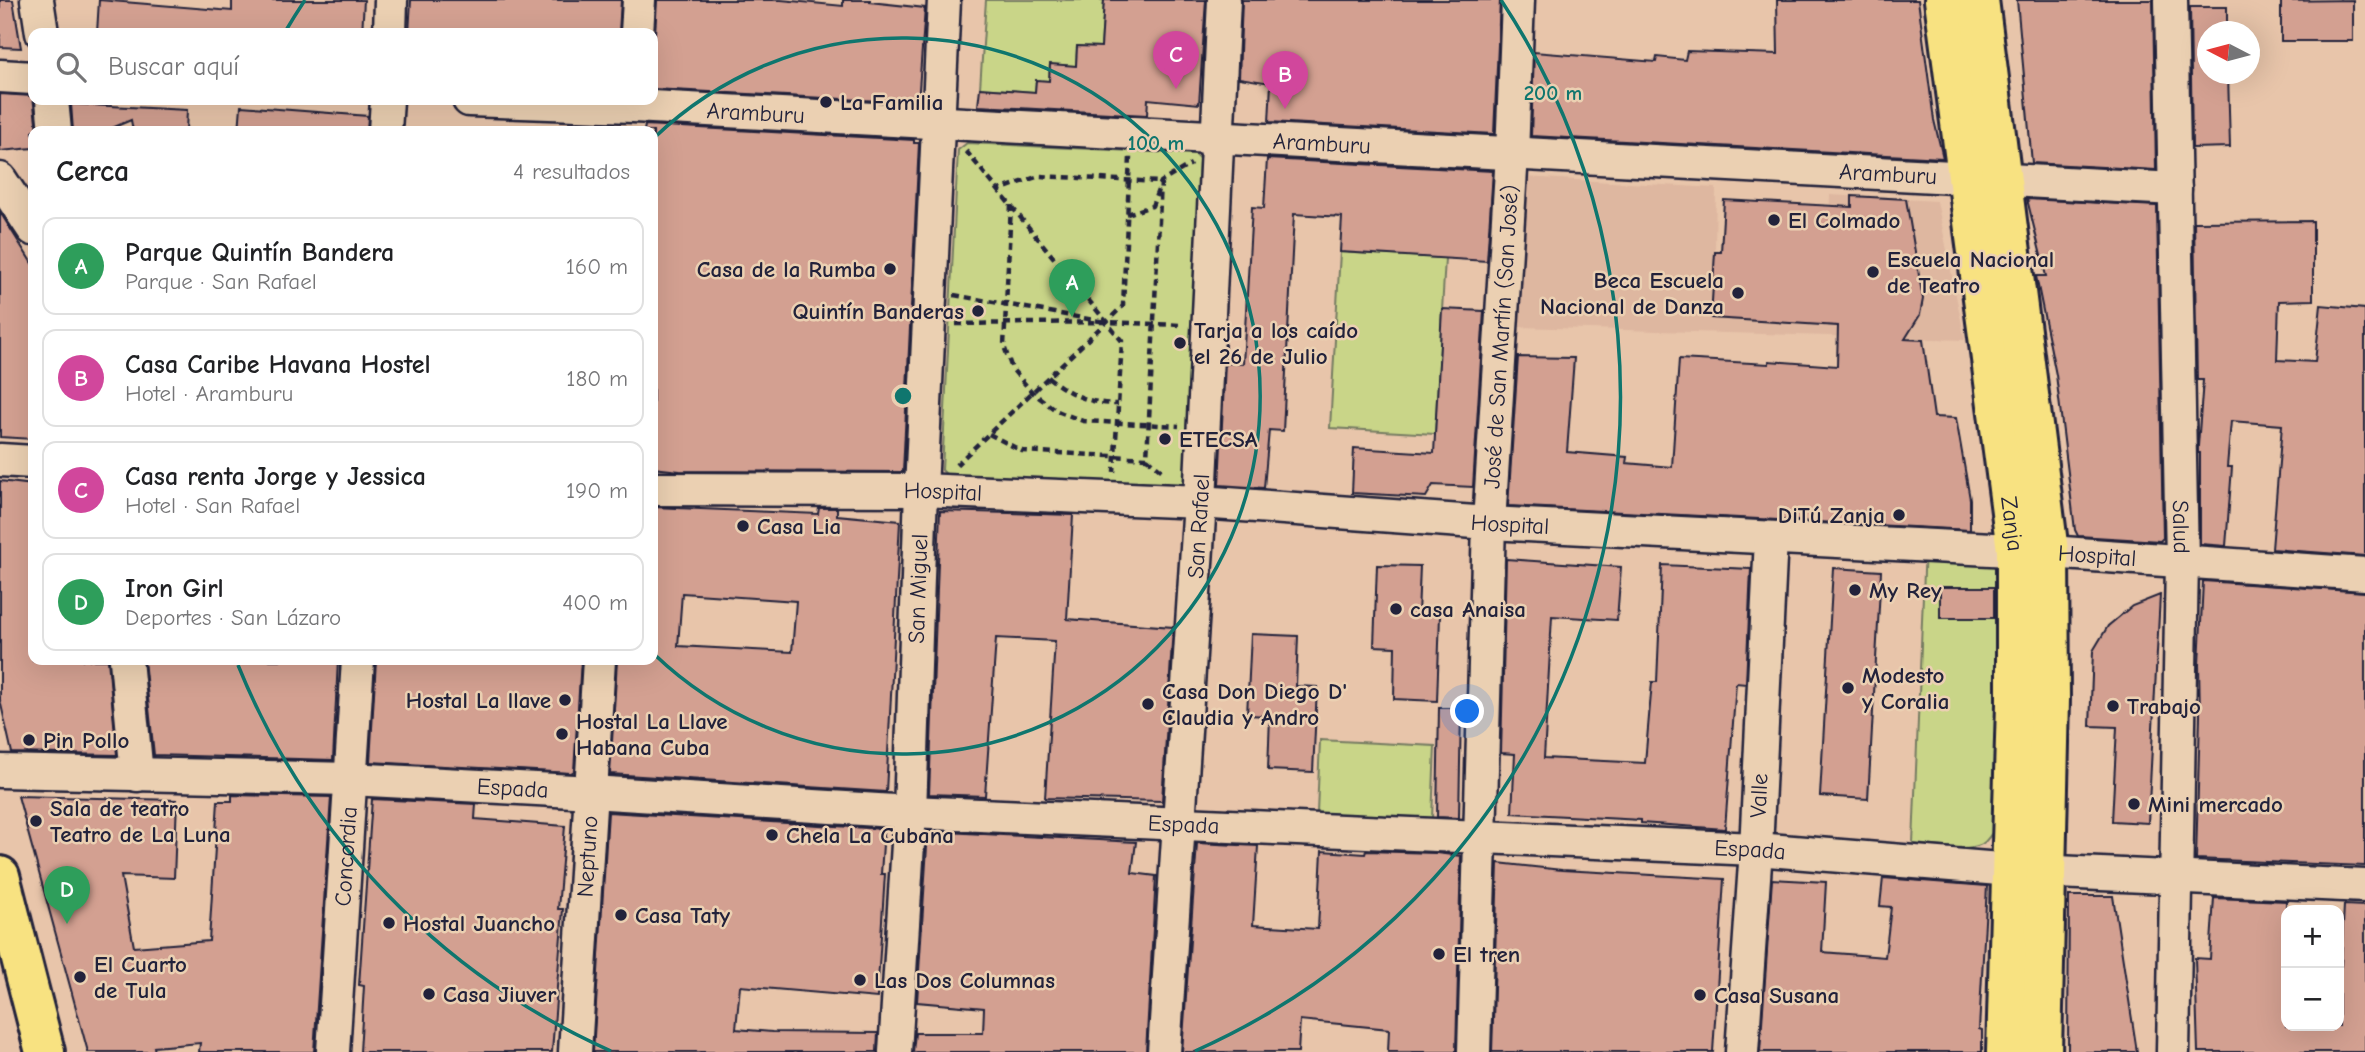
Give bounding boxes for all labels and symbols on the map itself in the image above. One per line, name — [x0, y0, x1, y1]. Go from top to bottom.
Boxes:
north arrow — [2197, 21, 2260, 84]
pin: C — [1153, 31, 1199, 89]
pin: B — [1262, 51, 1308, 109]
text: 200 m — [1524, 81, 1582, 105]
place label: La Familia — [840, 89, 943, 116]
marker: La Familia — [818, 94, 834, 110]
street label: Aramburu — [706, 96, 805, 129]
street label: Aramburu — [1272, 127, 1372, 159]
text: 100 m — [1128, 131, 1184, 155]
street label: Aramburu — [1838, 157, 1938, 190]
street label: José de San Martín (San José) — [1478, 184, 1524, 489]
place label: El Colmado — [1788, 207, 1900, 234]
marker: El Colmado — [1766, 212, 1782, 228]
place label: Escuela Nacional de Teatro — [1887, 246, 2054, 299]
place label: Casa de la Rumba — [697, 256, 876, 283]
pin: A — [1049, 259, 1095, 317]
marker: Casa de la Rumba — [882, 261, 898, 277]
marker: Escuela Nacional de Teatro — [1865, 264, 1881, 280]
place label: Beca Escuela Nacional de Danza — [1540, 267, 1724, 320]
marker: Beca Escuela Nacional de Danza — [1730, 285, 1746, 301]
place label: Quintín Banderas — [793, 298, 964, 325]
marker: Quintín Banderas — [970, 303, 986, 319]
place label: Tarja a los caído el 26 de Julio — [1194, 317, 1358, 370]
marker: Tarja a los caído el 26 de Julio — [1172, 335, 1188, 351]
centre of rings — [891, 384, 915, 408]
place label: ETECSA — [1179, 426, 1258, 453]
marker: ETECSA — [1157, 431, 1173, 447]
street label: San Rafael — [1182, 473, 1215, 579]
street label: Hospital — [904, 476, 983, 506]
street label: Zanja — [1996, 494, 2030, 553]
street label: Salud — [2167, 500, 2195, 554]
place label: DiTú Zanja — [1778, 502, 1885, 529]
marker: DiTú Zanja — [1891, 507, 1907, 523]
street label: Hospital — [1470, 508, 1550, 540]
place label: Casa Lia — [757, 513, 841, 540]
marker: Casa Lia — [735, 518, 751, 534]
street label: San Miguel — [902, 533, 933, 644]
street label: Hospital — [2057, 539, 2137, 572]
place label: My Rey — [1869, 577, 1942, 604]
marker: My Rey — [1847, 582, 1863, 598]
place label: casa Anaisa — [1410, 596, 1526, 623]
marker: casa Anaisa — [1388, 601, 1404, 617]
place label: Modesto y Coralia — [1862, 662, 1949, 715]
place label: Casa Don Diego D' Claudia y Andro — [1162, 678, 1347, 731]
marker: Modesto y Coralia — [1840, 680, 1856, 696]
place label: Hostal La llave — [406, 687, 551, 714]
marker: Hostal La llave — [557, 692, 573, 708]
place label: Trabajo — [2127, 693, 2201, 720]
your location — [1450, 694, 1484, 728]
marker: Casa Don Diego D' Claudia y Andro — [1140, 696, 1156, 712]
marker: Trabajo — [2105, 698, 2121, 714]
place label: Hostal La Llave Habana Cuba — [576, 708, 728, 761]
marker: Hostal La Llave Habana Cuba — [554, 726, 570, 742]
place label: Pin Pollo — [43, 727, 129, 754]
marker: Pin Pollo — [21, 732, 37, 748]
street label: Espada — [476, 772, 549, 803]
street label: Valle — [1744, 773, 1773, 818]
place label: Mini mercado — [2148, 791, 2283, 818]
place label: Sala de teatro Teatro de La Luna — [50, 795, 231, 848]
marker: Mini mercado — [2126, 796, 2142, 812]
street label: Concordia — [329, 806, 362, 907]
street label: Espada — [1147, 809, 1220, 839]
marker: Sala de teatro Teatro de La Luna — [28, 813, 44, 829]
street label: Neptuno — [571, 815, 603, 898]
place label: Chela La Cubana — [786, 822, 954, 849]
marker: Chela La Cubana — [764, 827, 780, 843]
street label: Espada — [1714, 834, 1787, 865]
pin: D — [44, 866, 90, 924]
place label: Casa Taty — [635, 902, 731, 929]
marker: Casa Taty — [613, 907, 629, 923]
place label: Hostal Juancho — [403, 910, 555, 937]
marker: Hostal Juancho — [381, 915, 397, 931]
place label: El tren — [1453, 941, 1520, 968]
marker: El tren — [1431, 946, 1447, 962]
place label: El Cuarto de Tula — [94, 951, 187, 1004]
place label: Las Dos Columnas — [874, 967, 1055, 994]
marker: El Cuarto de Tula — [72, 969, 88, 985]
marker: Las Dos Columnas — [852, 972, 868, 988]
place label: Casa Jiuver — [443, 981, 557, 1008]
place label: Casa Susana — [1714, 982, 1839, 1009]
marker: Casa Jiuver — [421, 986, 437, 1002]
marker: Casa Susana — [1692, 987, 1708, 1003]

